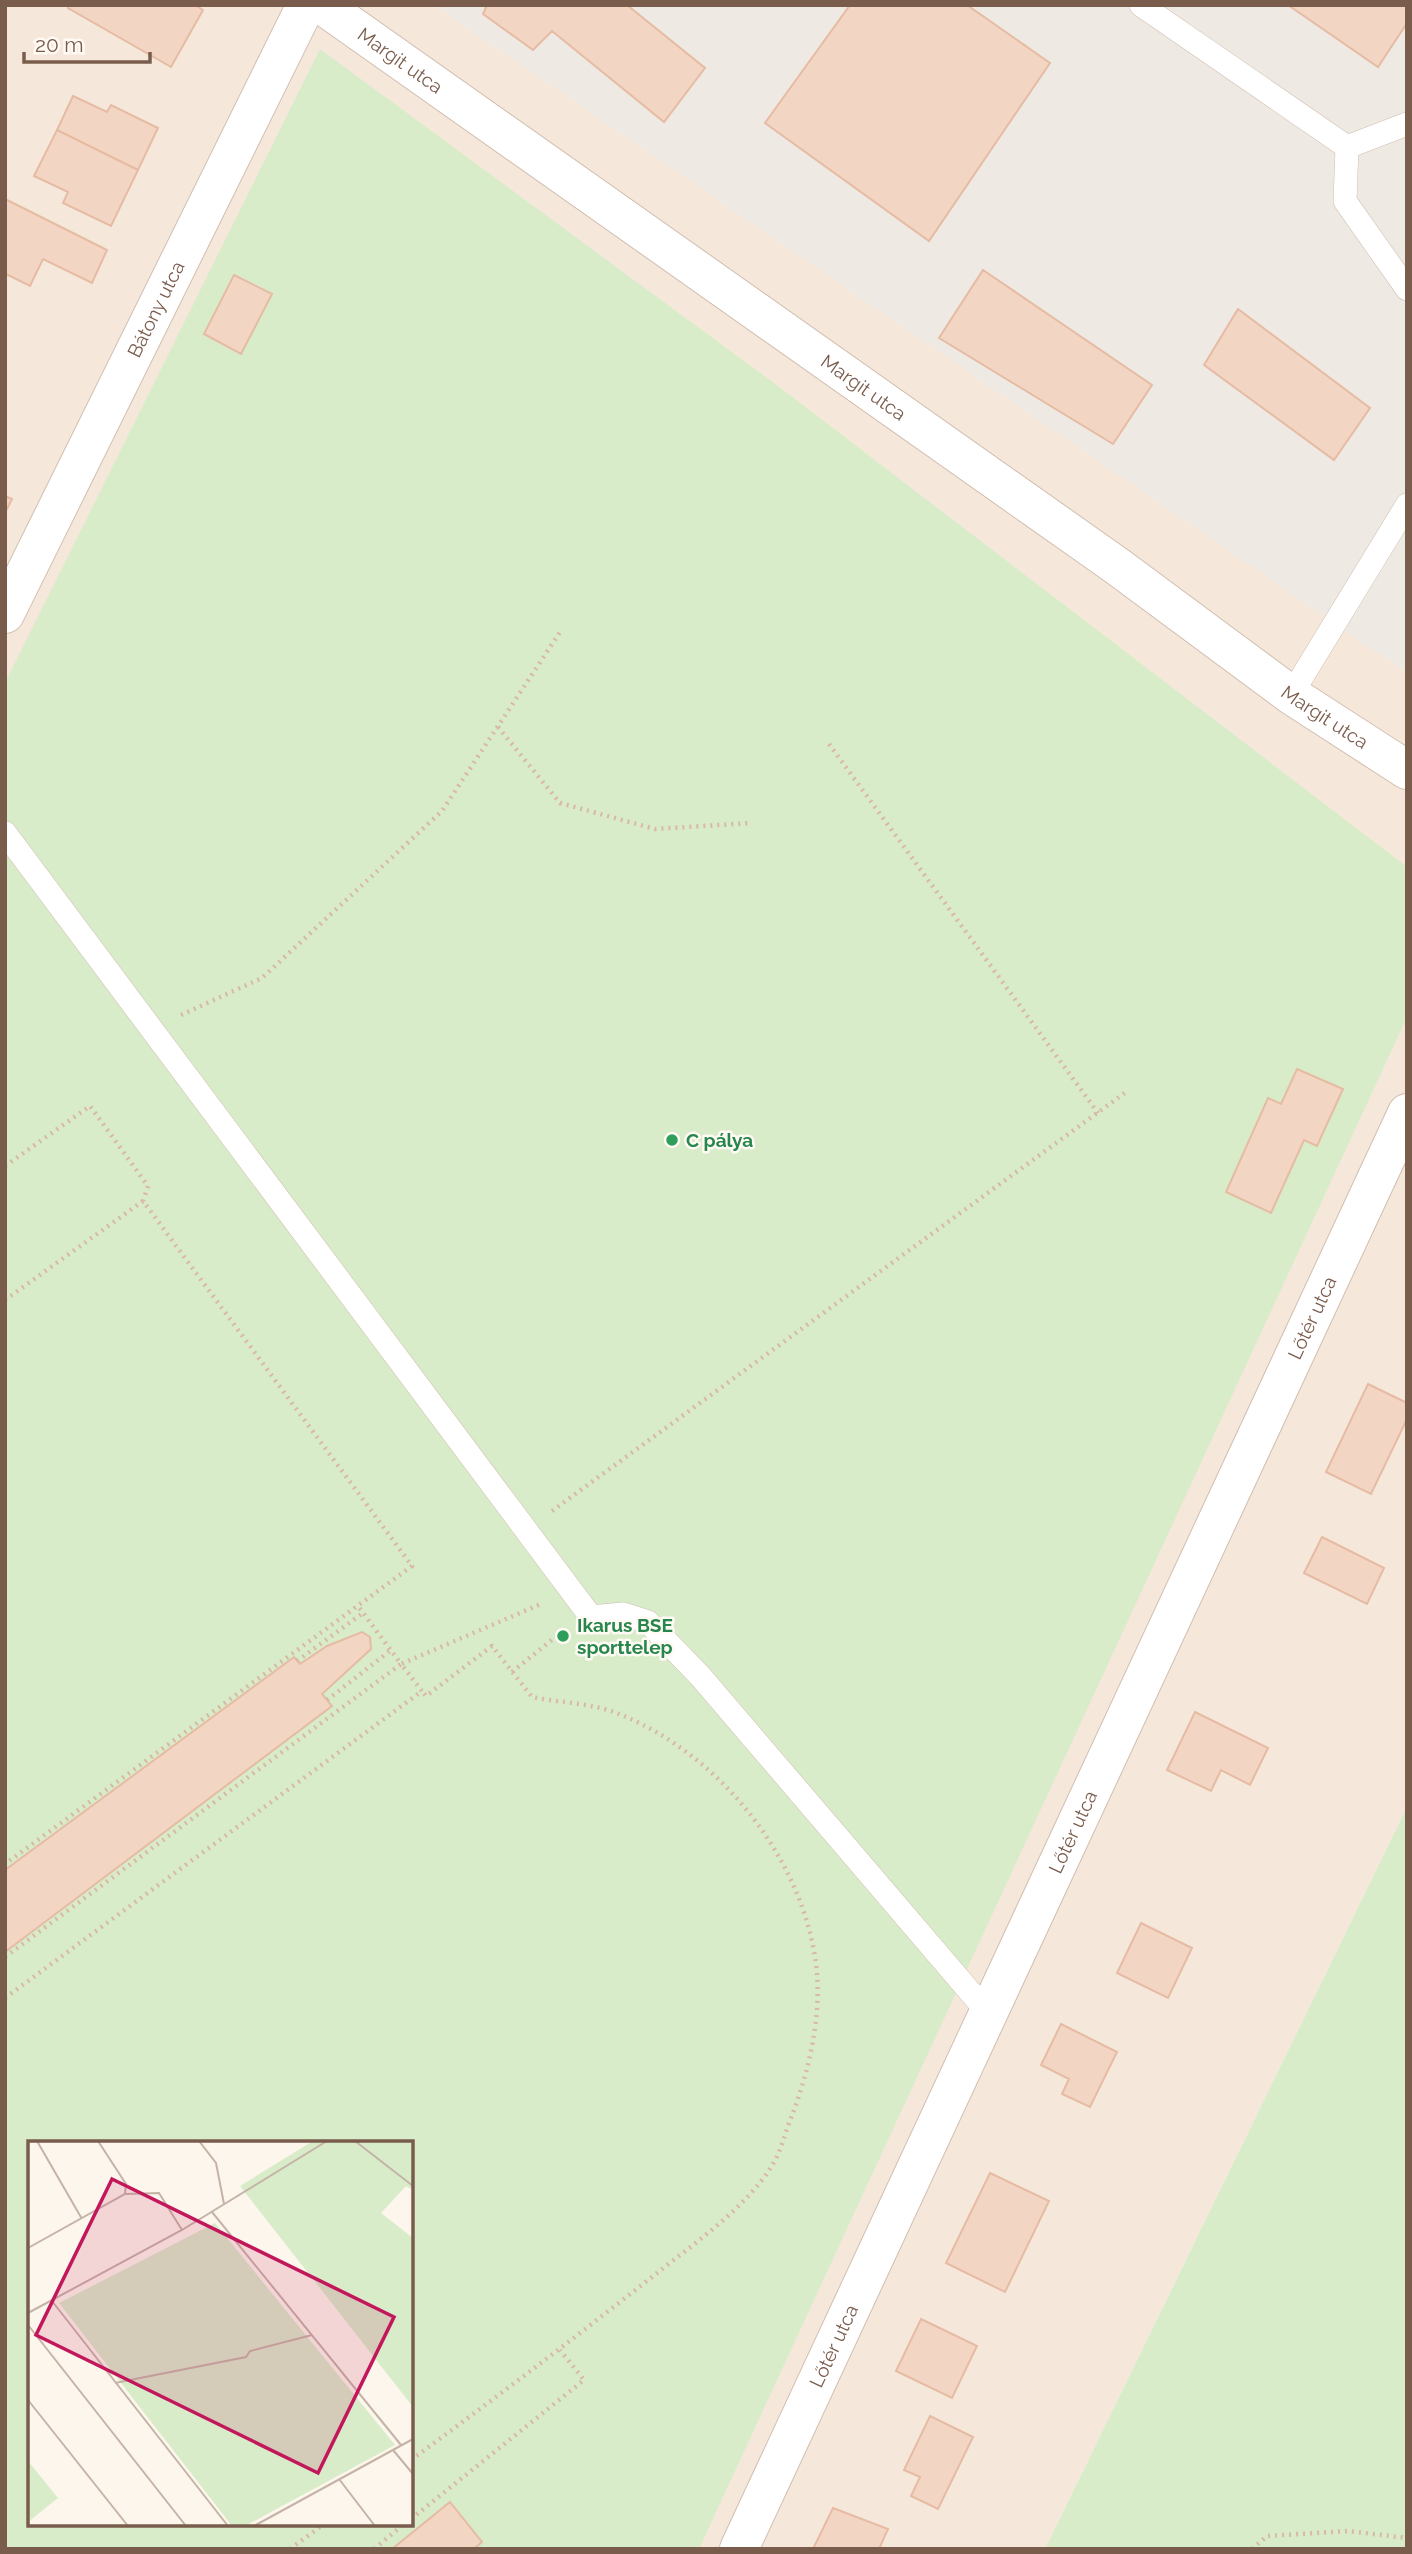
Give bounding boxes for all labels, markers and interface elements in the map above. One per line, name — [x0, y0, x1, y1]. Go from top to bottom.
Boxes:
scale bar — [24, 21, 150, 65]
street label: Margit utca — [354, 23, 447, 98]
text: 20 m — [35, 32, 83, 57]
street label: Bátony utca — [123, 258, 189, 361]
street label: Margit utca — [817, 350, 910, 425]
street label: Margit utca — [1277, 681, 1372, 753]
place label: C pálya — [686, 1129, 753, 1151]
marker: C pálya — [664, 1132, 680, 1148]
street label: Lőtér utca — [1283, 1273, 1340, 1363]
place label: Ikarus BSE sporttelep — [577, 1614, 673, 1658]
marker: Ikarus BSE sporttelep — [555, 1628, 571, 1644]
street label: Lőtér utca — [1044, 1787, 1101, 1877]
inset map — [28, 2141, 413, 2526]
street label: Lőtér utca — [805, 2301, 862, 2391]

